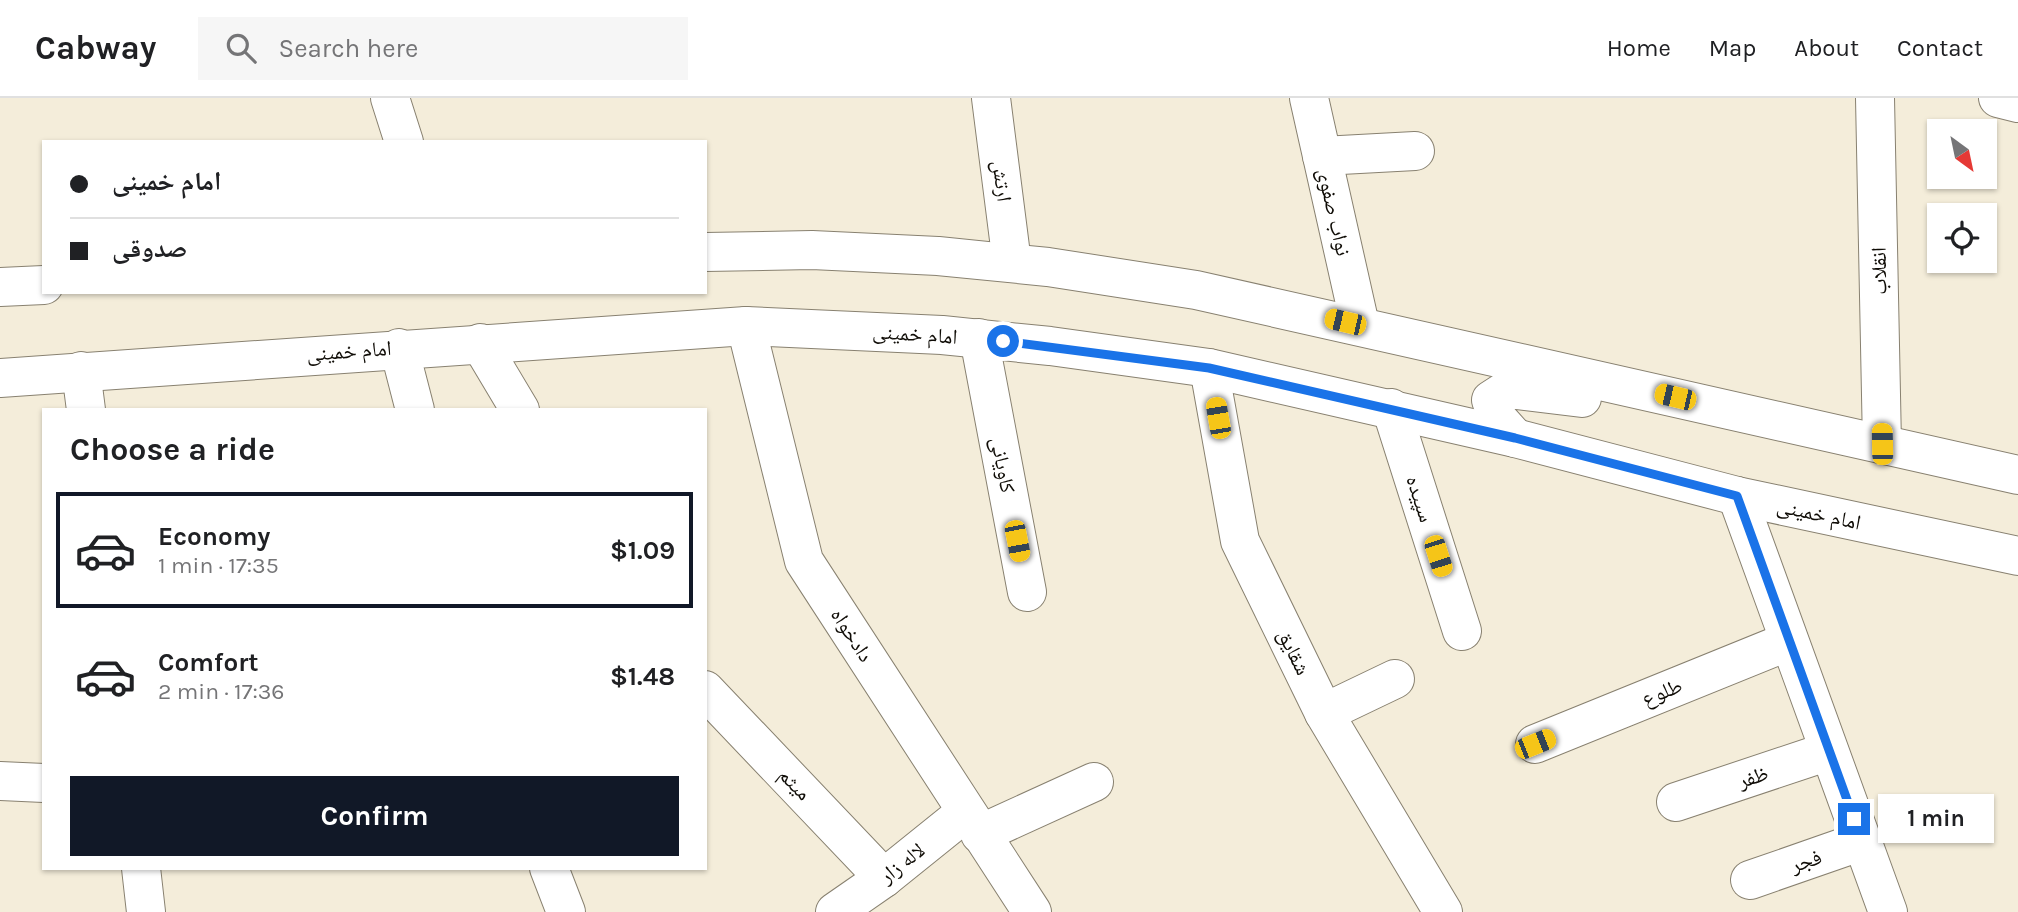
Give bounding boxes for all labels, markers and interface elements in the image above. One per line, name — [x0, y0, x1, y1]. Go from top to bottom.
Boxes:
search box — [198, 17, 688, 80]
text: Cabway — [35, 29, 156, 67]
icon: search — [222, 29, 260, 67]
text: Search here — [278, 33, 418, 64]
text: Home — [1607, 34, 1671, 62]
text: Map — [1709, 34, 1756, 62]
text: About — [1794, 34, 1859, 62]
text: Contact — [1897, 34, 1983, 62]
north arrow — [1927, 119, 1997, 189]
map controls — [1927, 119, 1997, 273]
street label: ارتش — [987, 159, 1016, 203]
text: امام خمینی — [112, 166, 221, 197]
street label: نواب صفوی — [1312, 166, 1356, 258]
button: locate — [1927, 203, 1997, 273]
text: صدوقی — [112, 233, 187, 264]
street label: انقلاب — [1867, 247, 1891, 295]
car — [1323, 307, 1368, 337]
street label: امام خمینی — [871, 319, 958, 351]
route start — [987, 325, 1019, 357]
street label: امام خمینی — [306, 336, 393, 368]
car — [1653, 382, 1698, 412]
car — [1205, 395, 1232, 441]
car — [1872, 423, 1893, 465]
text: Choose a ride — [70, 431, 275, 468]
street label: کاویانی — [985, 435, 1020, 496]
street label: سپیده — [1401, 473, 1439, 525]
street label: امام خمینی — [1774, 493, 1863, 537]
car — [1003, 518, 1032, 564]
icon: car — [74, 519, 137, 582]
text: Economy — [158, 521, 270, 552]
car — [1422, 533, 1455, 579]
text: $1.09 — [610, 535, 675, 566]
text: 1 min · 17:35 — [158, 552, 279, 579]
street label: دادخواه — [826, 604, 878, 666]
street label: شقایق — [1272, 625, 1315, 679]
icon: car — [74, 645, 137, 708]
text: Comfort — [158, 647, 259, 678]
text: $1.48 — [610, 661, 675, 692]
street label: طلوع — [1638, 673, 1686, 712]
text: 2 min · 17:36 — [158, 678, 285, 705]
car — [1512, 726, 1559, 762]
street label: ظفر — [1734, 761, 1771, 793]
street label: میثم — [772, 763, 816, 807]
button: Confirm — [70, 776, 679, 856]
callout: 1 min — [1878, 794, 1994, 844]
route end — [1838, 803, 1870, 835]
text: 1 min — [1907, 805, 1965, 832]
street label: لاله زار — [874, 838, 929, 889]
street label: فجر — [1786, 845, 1825, 878]

